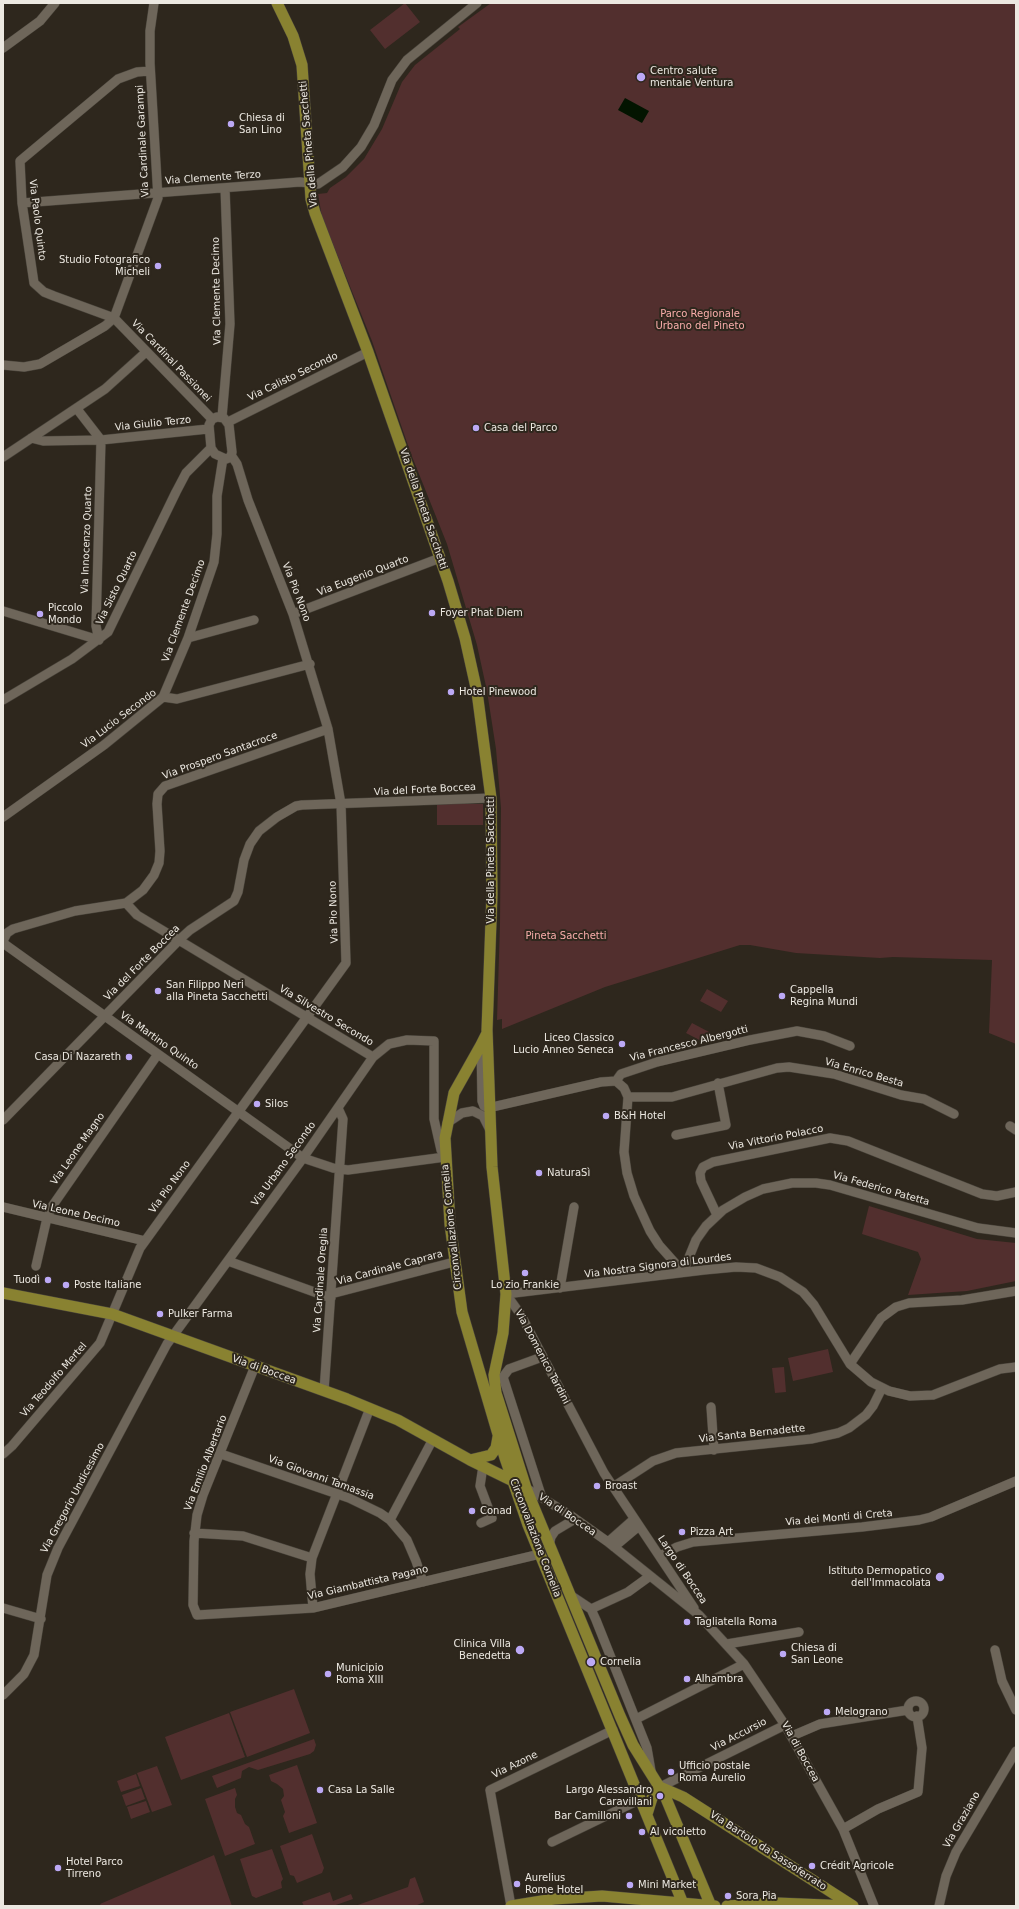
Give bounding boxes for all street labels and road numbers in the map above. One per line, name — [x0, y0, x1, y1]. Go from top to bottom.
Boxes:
street label: Via della Pineta Sacchetti — [297, 80, 321, 208]
street label: Via Cardinale Garampi — [134, 85, 152, 197]
street label: Via Clemente Terzo — [165, 169, 261, 187]
street label: Via Paolo Quinto — [26, 179, 48, 261]
street label: Via Clemente Decimo — [210, 237, 224, 345]
street label: Via Cardinal Passionei — [129, 317, 213, 405]
street label: Via Calisto Secondo — [246, 350, 340, 404]
street label: Via Giulio Terzo — [114, 414, 192, 434]
street label: Via della Pineta Sacchetti — [397, 447, 449, 571]
street label: Via Innocenzo Quarto — [79, 486, 95, 594]
street label: Via Sisto Quarto — [94, 549, 140, 627]
street label: Via Eugenio Quarto — [316, 553, 410, 599]
street label: Via Clemente Decimo — [160, 558, 208, 664]
street label: Via Pio Nono — [279, 561, 313, 623]
street label: Via Lucio Secondo — [79, 687, 159, 751]
street label: Via Prospero Santacroce — [161, 730, 279, 782]
street label: Via del Forte Boccea — [374, 781, 476, 799]
street label: Via della Pineta Sacchetti — [485, 797, 497, 923]
street label: Via Pio Nono — [327, 880, 341, 944]
street label: Via del Forte Boccea — [102, 923, 182, 1003]
street label: Via Silvestro Secondo — [277, 983, 375, 1049]
street label: Via Martino Quinto — [117, 1009, 201, 1073]
street label: Via Francesco Albergotti — [629, 1024, 749, 1064]
street label: Via Enrico Besta — [823, 1056, 905, 1090]
street label: Via Leone Magno — [49, 1110, 107, 1188]
street label: Via Urbano Secondo — [249, 1120, 319, 1208]
street label: Via Vittorio Polacco — [728, 1123, 824, 1153]
street label: Via Pio Nono — [147, 1158, 193, 1216]
street label: Circonvallazione Cornelia — [439, 1164, 465, 1290]
street label: Via Federico Patetta — [831, 1169, 931, 1209]
street label: Via Leone Decimo — [31, 1198, 121, 1230]
street label: Via Cardinale Oreglia — [311, 1227, 331, 1333]
street label: Via Cardinale Caprara — [336, 1248, 444, 1288]
street label: Via Nostra Signora di Lourdes — [584, 1251, 732, 1281]
street label: Via Domenico Tardini — [512, 1308, 572, 1406]
street label: Via Teodolfo Mertel — [18, 1340, 90, 1420]
street label: Via di Boccea — [230, 1353, 298, 1387]
street label: Via Emilio Albertario — [182, 1413, 230, 1513]
street label: Via Santa Bernadette — [698, 1422, 806, 1446]
street label: Via Gregorio Undicesimo — [39, 1441, 107, 1555]
street label: Via Giovanni Tamassia — [266, 1453, 376, 1503]
street label: Circonvallazione Cornelia — [507, 1477, 563, 1599]
street label: Via di Boccea — [536, 1491, 598, 1539]
street label: Via dei Monti di Creta — [785, 1507, 893, 1529]
street label: Largo di Boccea — [655, 1534, 709, 1606]
street label: Via Giambattista Pagano — [307, 1563, 429, 1603]
street label: Via Accursio — [709, 1716, 769, 1754]
street label: Via di Boccea — [778, 1720, 822, 1784]
street label: Via Azone — [490, 1749, 540, 1781]
street label: Via Graziano — [941, 1790, 983, 1850]
street label: Via Bartolo da Sassoferrato — [708, 1809, 828, 1893]

